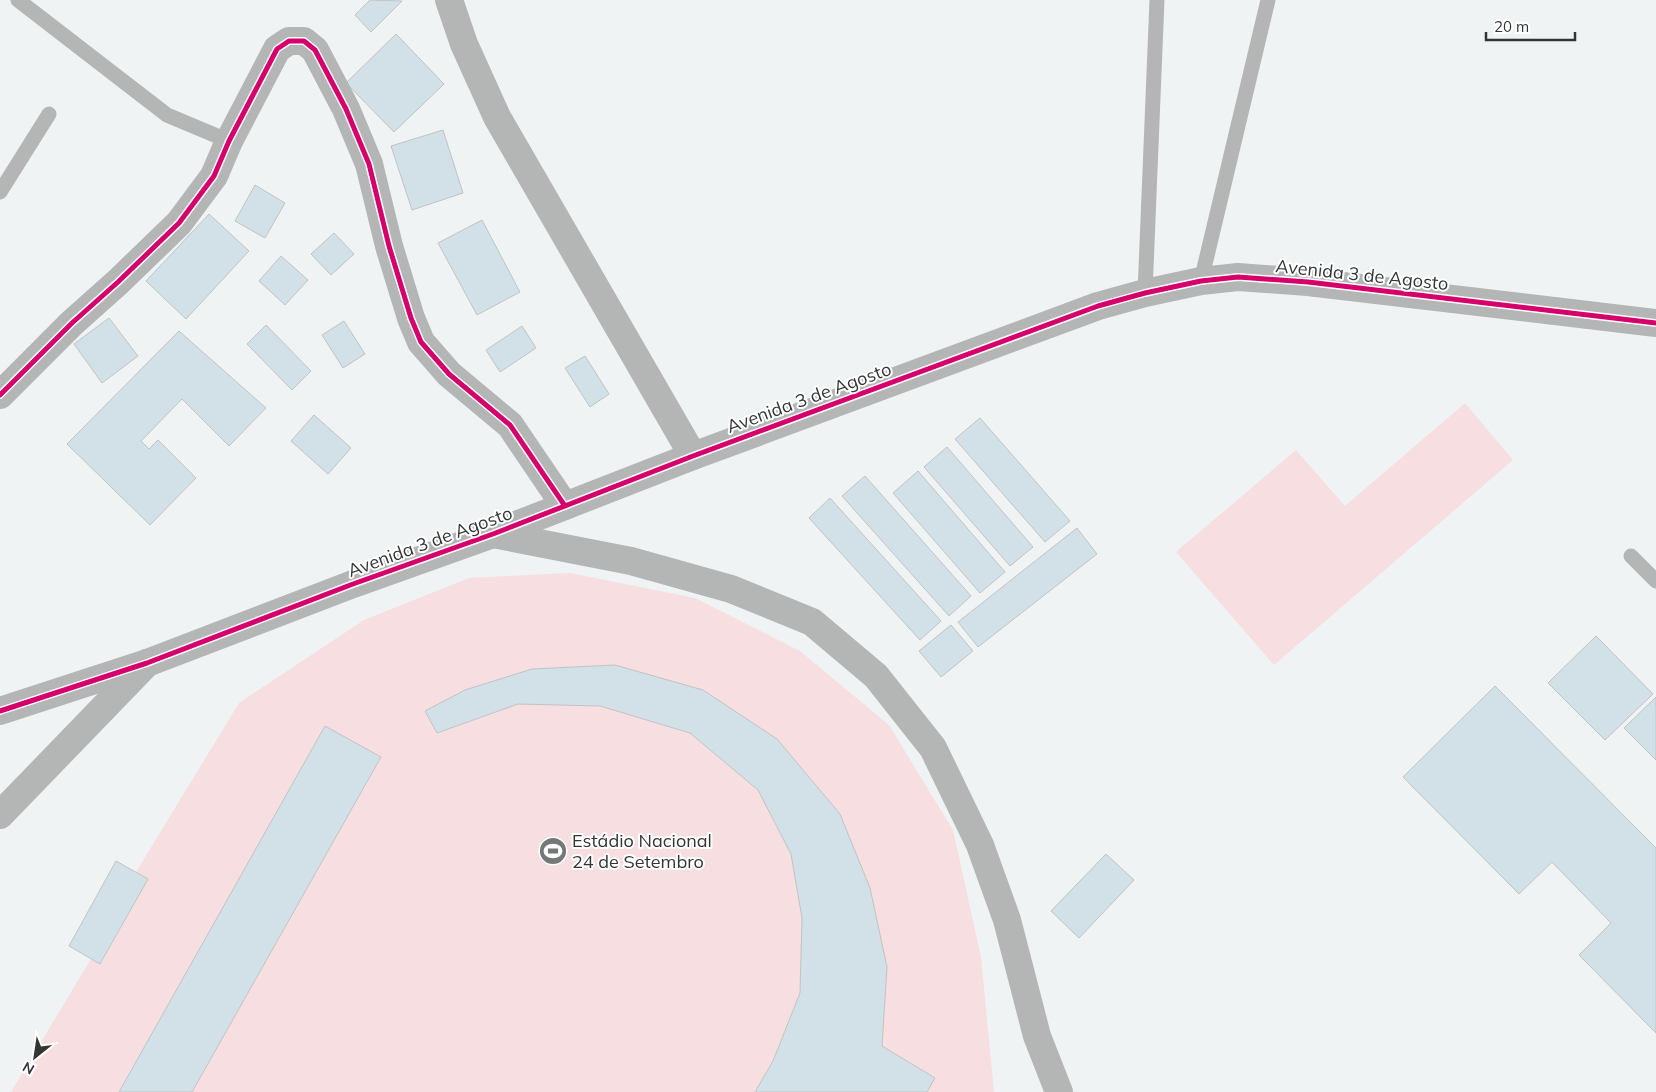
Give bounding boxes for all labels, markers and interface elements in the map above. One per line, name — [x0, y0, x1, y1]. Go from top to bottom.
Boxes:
scale bar — [1486, 10, 1575, 42]
text: 20 m — [1494, 17, 1529, 36]
street label: Avenida 3 de Agosto — [1275, 254, 1450, 295]
street label: Avenida 3 de Agosto — [723, 357, 894, 438]
street label: Avenida 3 de Agosto — [344, 501, 515, 582]
place label: Estádio Nacional 24 de Setembro — [572, 829, 712, 873]
sports icon: Estádio Nacional 24 de Setembro — [538, 836, 568, 866]
north arrow — [10, 1032, 60, 1082]
text: N — [19, 1058, 38, 1079]

